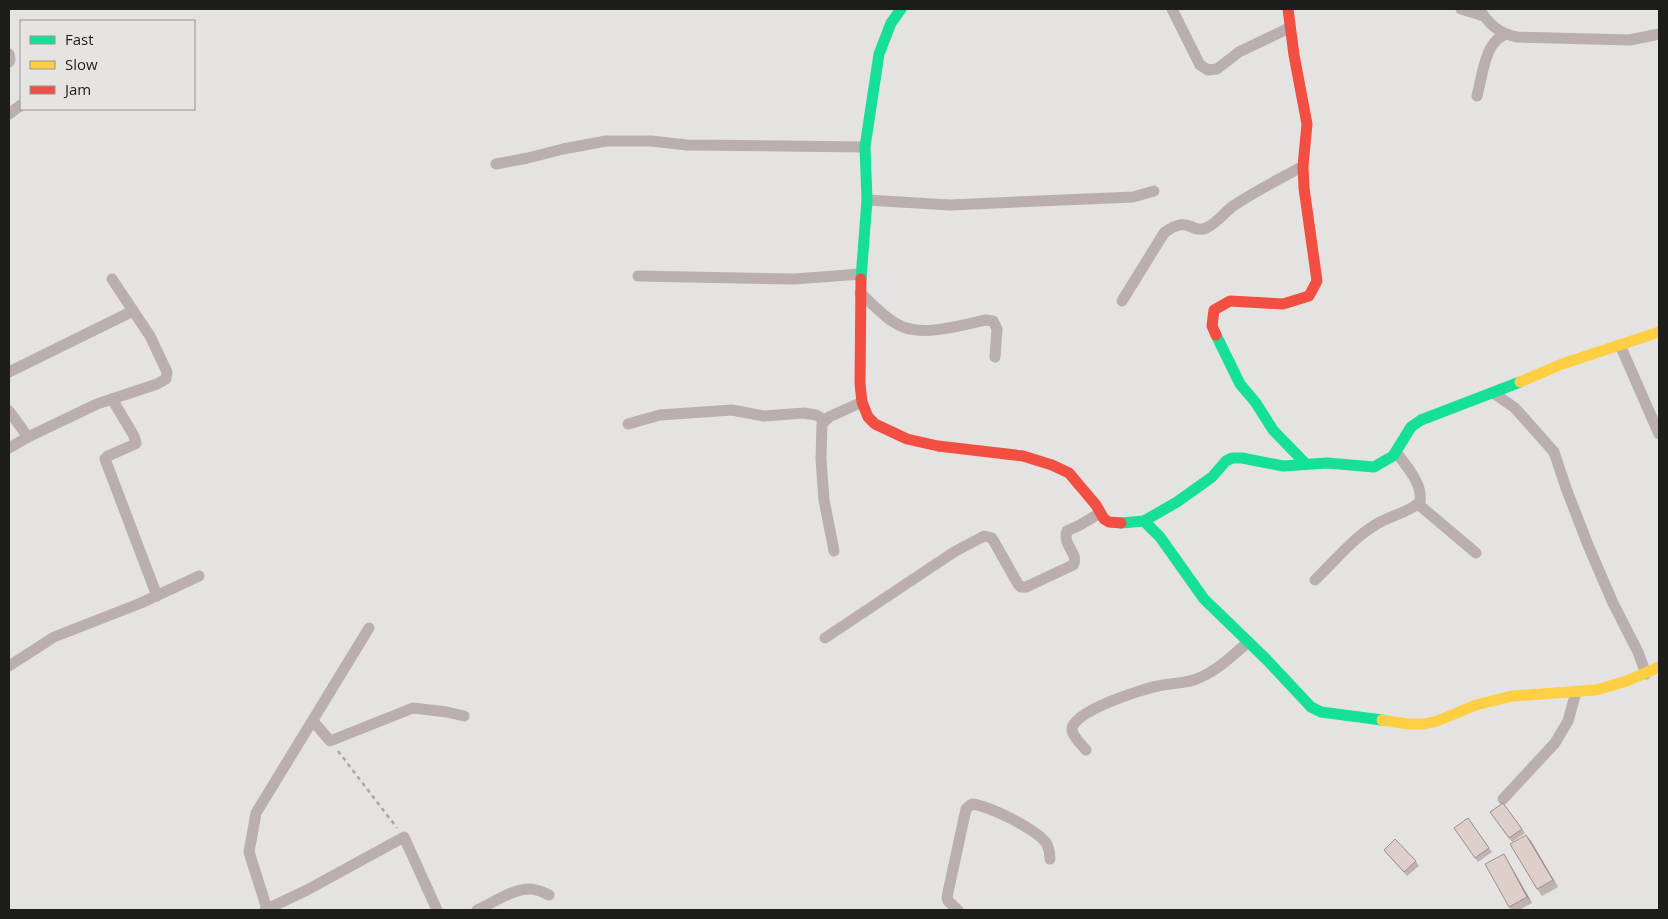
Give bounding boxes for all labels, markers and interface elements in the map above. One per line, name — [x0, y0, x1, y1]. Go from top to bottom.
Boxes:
legend — [20, 20, 195, 110]
text: Fast — [65, 29, 94, 49]
text: Slow — [65, 54, 98, 74]
text: Jam — [63, 79, 91, 99]

